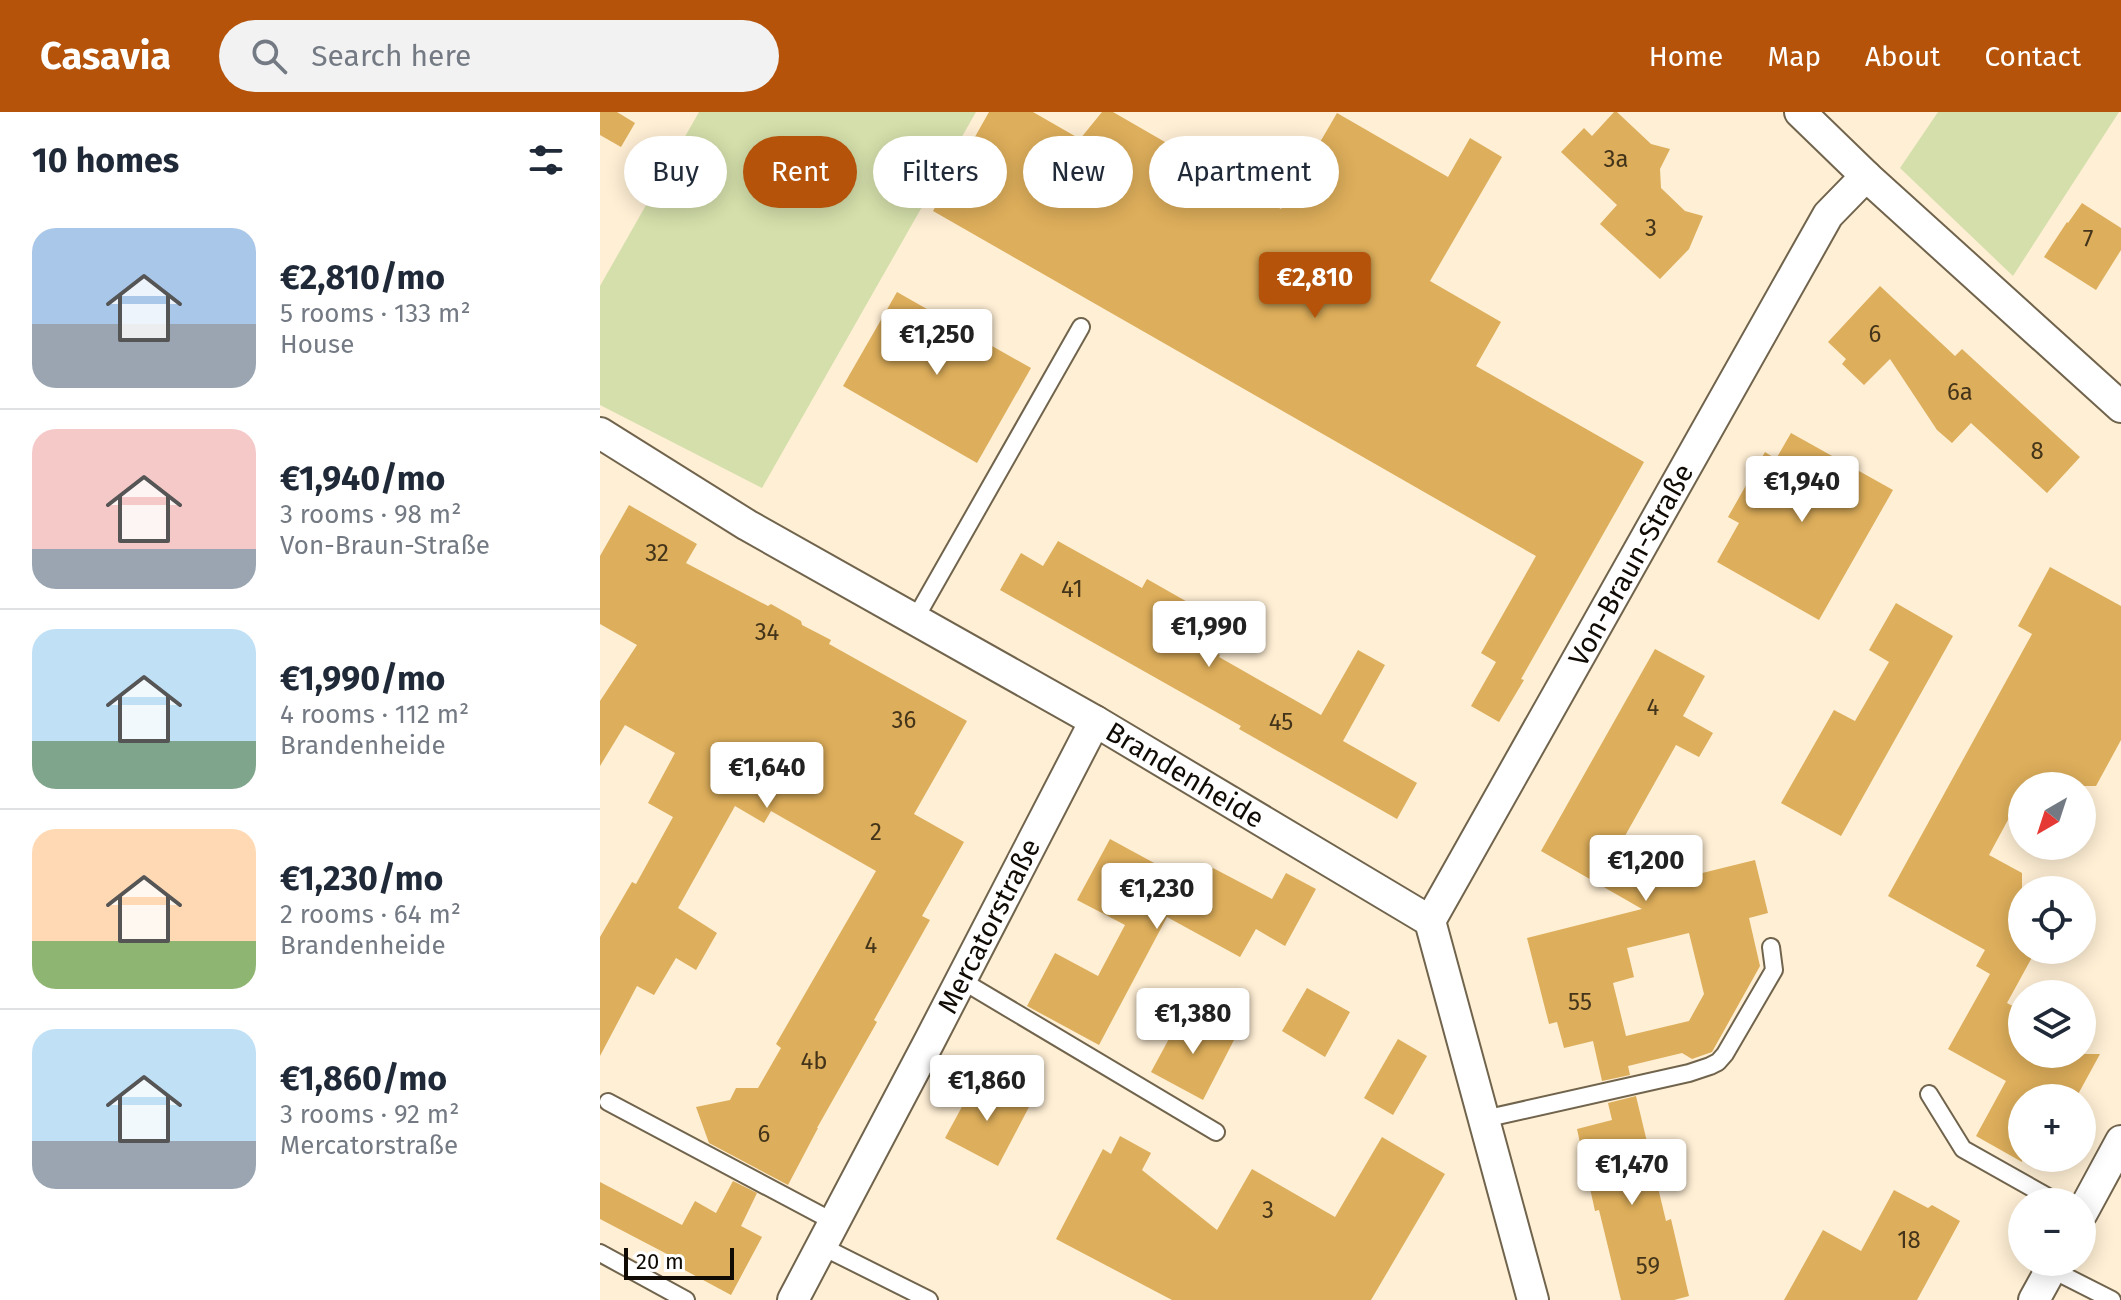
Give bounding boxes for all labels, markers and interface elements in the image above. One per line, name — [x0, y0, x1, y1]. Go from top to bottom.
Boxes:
search box — [219, 20, 779, 92]
text: Casavia — [40, 33, 171, 79]
icon: search — [247, 34, 291, 78]
text: Search here — [311, 38, 471, 74]
text: Home — [1649, 40, 1723, 73]
text: Map — [1767, 40, 1821, 73]
text: About — [1865, 40, 1940, 73]
text: Contact — [1984, 40, 2081, 73]
chip: Buy — [624, 136, 727, 208]
chip: Rent — [743, 136, 857, 208]
chip: Filters — [873, 136, 1007, 208]
chip: New — [1023, 136, 1133, 208]
chip: Apartment — [1149, 136, 1339, 208]
icon: filters — [524, 138, 568, 182]
text: 10 homes — [32, 140, 179, 181]
house number: 3a — [1603, 145, 1629, 173]
house number: 3 — [1645, 214, 1657, 242]
house number: 7 — [2083, 225, 2093, 253]
pin: €2,810 — [1250, 252, 1380, 320]
text: €2,810/mo — [280, 257, 445, 298]
icon: home — [96, 260, 192, 356]
text: €2,810 — [1277, 262, 1353, 293]
text: 5 rooms · 133 m² — [280, 298, 471, 329]
pin: €1,250 — [872, 309, 1002, 377]
text: €1,250 — [899, 319, 975, 350]
house number: 6 — [1869, 320, 1881, 348]
text: House — [280, 329, 354, 360]
house number: 6a — [1947, 378, 1973, 406]
house number: 8 — [2030, 437, 2044, 465]
pin: €1,940 — [1737, 456, 1867, 524]
text: €1,940/mo — [280, 458, 445, 499]
street label: Von-Braun-Straße — [1562, 458, 1700, 672]
icon: home — [96, 461, 192, 557]
text: €1,940 — [1764, 466, 1840, 497]
text: 3 rooms · 98 m² — [280, 499, 461, 530]
text: Von-Braun-Straße — [280, 530, 490, 561]
house number: 32 — [645, 539, 669, 567]
house number: 41 — [1061, 575, 1083, 603]
pin: €1,990 — [1144, 601, 1274, 669]
text: €1,990 — [1171, 611, 1247, 642]
house number: 34 — [755, 618, 780, 646]
text: €1,990/mo — [280, 658, 445, 699]
icon: home — [96, 661, 192, 757]
house number: 4 — [1647, 693, 1660, 721]
text: 4 rooms · 112 m² — [280, 699, 469, 730]
house number: 36 — [892, 706, 916, 734]
house number: 45 — [1269, 708, 1293, 736]
street label: Brandenheide — [1100, 715, 1270, 835]
text: Brandenheide — [280, 730, 446, 761]
pin: €1,640 — [702, 742, 832, 810]
text: €1,640 — [728, 752, 806, 783]
north arrow — [2008, 772, 2096, 860]
map controls — [2008, 772, 2096, 1276]
house number: 2 — [870, 818, 882, 846]
street label: Mercatorstraße — [931, 833, 1047, 1019]
pin: €1,200 — [1581, 835, 1711, 903]
text: €1,200 — [1608, 845, 1684, 876]
text: €1,230/mo — [280, 858, 443, 899]
icon: home — [96, 861, 192, 957]
pin: €1,230 — [1092, 863, 1222, 931]
text: €1,230 — [1120, 873, 1194, 904]
button: locate — [2008, 876, 2096, 964]
text: 2 rooms · 64 m² — [280, 899, 461, 930]
text: Brandenheide — [280, 930, 446, 961]
house number: 4 — [865, 931, 878, 959]
button: layers — [2008, 980, 2096, 1068]
pin: €1,380 — [1128, 988, 1258, 1056]
house number: 55 — [1568, 988, 1592, 1016]
text: €1,380 — [1154, 998, 1232, 1029]
house number: 4b — [800, 1047, 828, 1075]
pin: €1,860 — [922, 1055, 1052, 1123]
text: €1,860/mo — [280, 1058, 447, 1099]
icon: home — [96, 1061, 192, 1157]
text: €1,860 — [948, 1065, 1026, 1096]
button: + — [2008, 1084, 2096, 1172]
text: 3 rooms · 92 m² — [280, 1099, 459, 1130]
house number: 6 — [758, 1120, 770, 1148]
text: Mercatorstraße — [280, 1130, 458, 1161]
pin: €1,470 — [1567, 1139, 1697, 1207]
text: €1,470 — [1595, 1149, 1669, 1180]
button: − — [2008, 1188, 2096, 1276]
house number: 3 — [1262, 1196, 1274, 1224]
house number: 18 — [1897, 1226, 1921, 1254]
scale bar — [624, 1244, 734, 1280]
text: 20 m — [636, 1248, 684, 1275]
house number: 59 — [1636, 1252, 1660, 1280]

